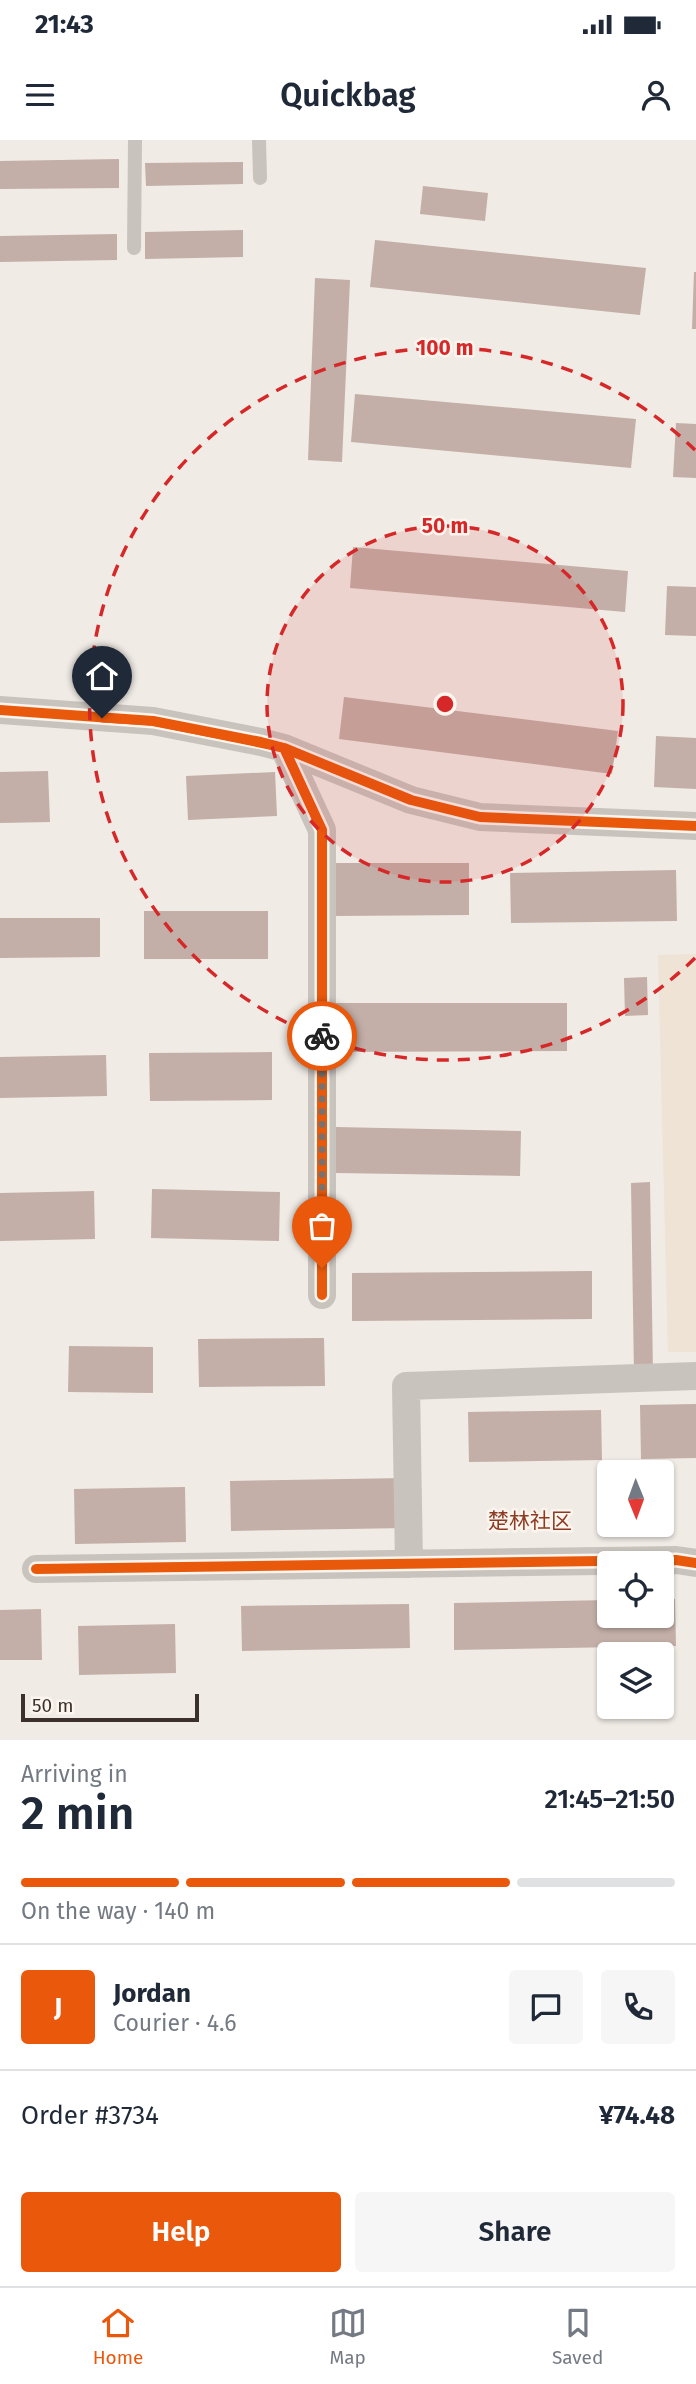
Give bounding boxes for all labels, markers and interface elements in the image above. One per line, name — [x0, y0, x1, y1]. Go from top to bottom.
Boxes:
text: 21:43 — [35, 9, 94, 40]
icon: menu — [21, 76, 59, 114]
text: Quickbag — [280, 76, 416, 114]
icon: person — [637, 76, 675, 114]
text: 100 m — [416, 335, 474, 361]
text: 50 m — [422, 513, 468, 539]
pin — [72, 646, 132, 718]
icon: home — [83, 657, 121, 695]
centre of rings — [433, 692, 457, 716]
courier — [287, 1001, 357, 1071]
icon: bike — [303, 1017, 341, 1055]
pin — [292, 1196, 352, 1268]
icon: bag — [303, 1207, 341, 1245]
north arrow — [597, 1460, 674, 1536]
map controls — [597, 1460, 674, 1719]
district label: 楚林社区 — [488, 1508, 572, 1534]
button: locate — [597, 1551, 674, 1628]
button: layers — [597, 1642, 674, 1719]
scale bar — [21, 1691, 200, 1723]
text: 50 m — [32, 1694, 73, 1717]
text: Arriving in — [21, 1760, 128, 1788]
text: 21:45–21:50 — [544, 1784, 675, 1815]
text: 2 min — [21, 1786, 134, 1841]
text: On the way · 140 m — [21, 1897, 215, 1925]
button: chat — [509, 1970, 583, 2044]
button: phone — [601, 1970, 675, 2044]
text: Jordan — [113, 1978, 191, 2009]
text: J — [54, 1992, 62, 2023]
text: Courier · 4.6 — [113, 2009, 237, 2037]
text: Order #3734 — [21, 2100, 159, 2131]
text: ¥74.48 — [599, 2100, 675, 2131]
button: Help — [21, 2192, 341, 2272]
button: Share — [355, 2192, 675, 2272]
tab: Home — [93, 2304, 143, 2369]
tab: Map — [329, 2304, 367, 2369]
tab: Saved — [552, 2304, 603, 2369]

